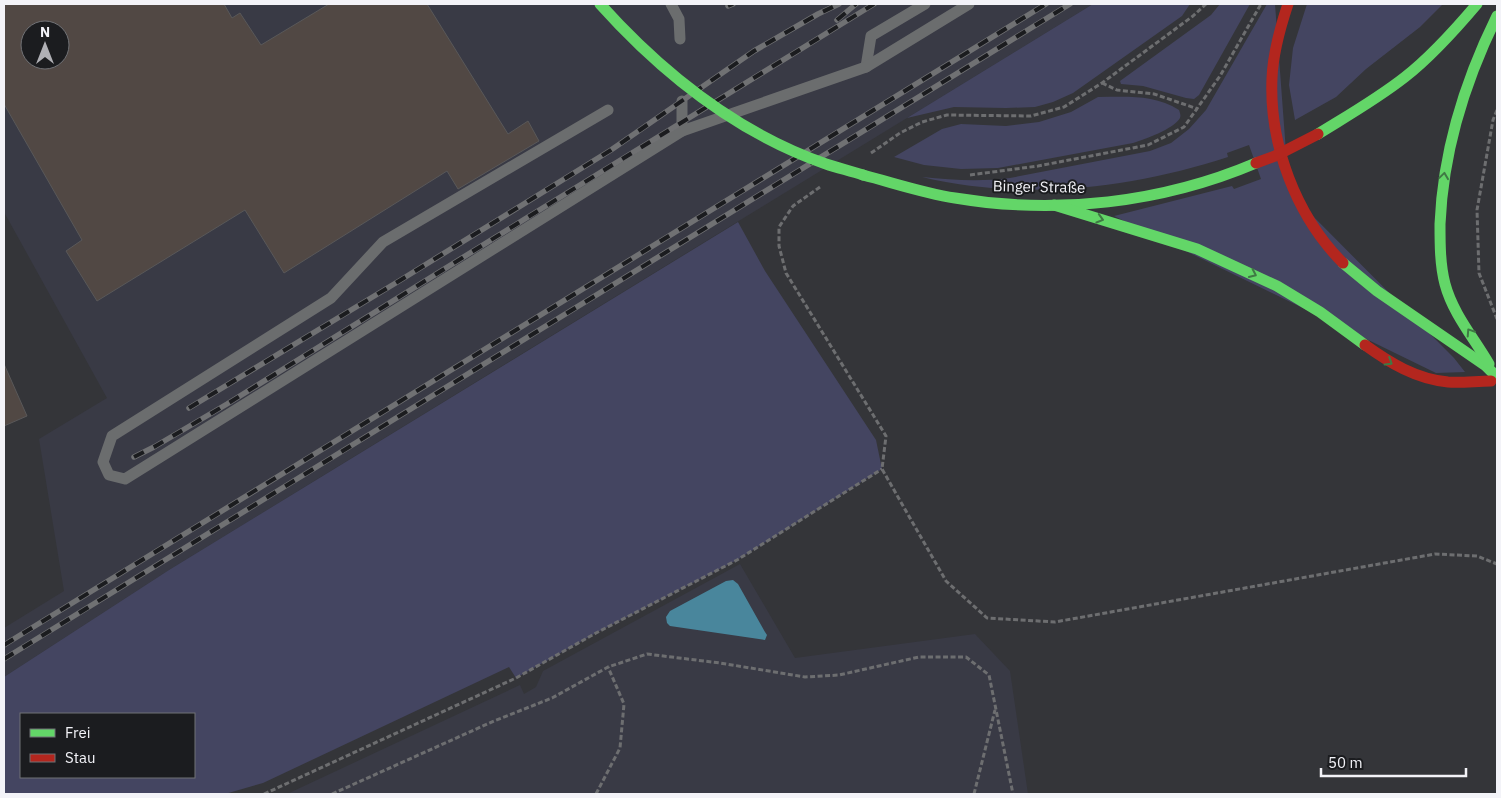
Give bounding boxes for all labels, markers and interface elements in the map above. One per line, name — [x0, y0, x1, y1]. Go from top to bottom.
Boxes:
north arrow — [20, 20, 70, 70]
text: N — [40, 23, 50, 41]
one-way arrow — [1439, 172, 1449, 180]
street label: Binger Straße — [993, 176, 1085, 197]
one-way arrow — [1096, 213, 1104, 223]
one-way arrow — [1248, 268, 1257, 279]
one-way arrow — [1467, 328, 1476, 337]
one-way arrow — [1384, 355, 1393, 365]
legend — [20, 713, 195, 778]
text: Frei — [65, 723, 91, 742]
scale bar — [1321, 746, 1466, 778]
text: Stau — [65, 748, 96, 767]
text: 50 m — [1328, 753, 1363, 772]

